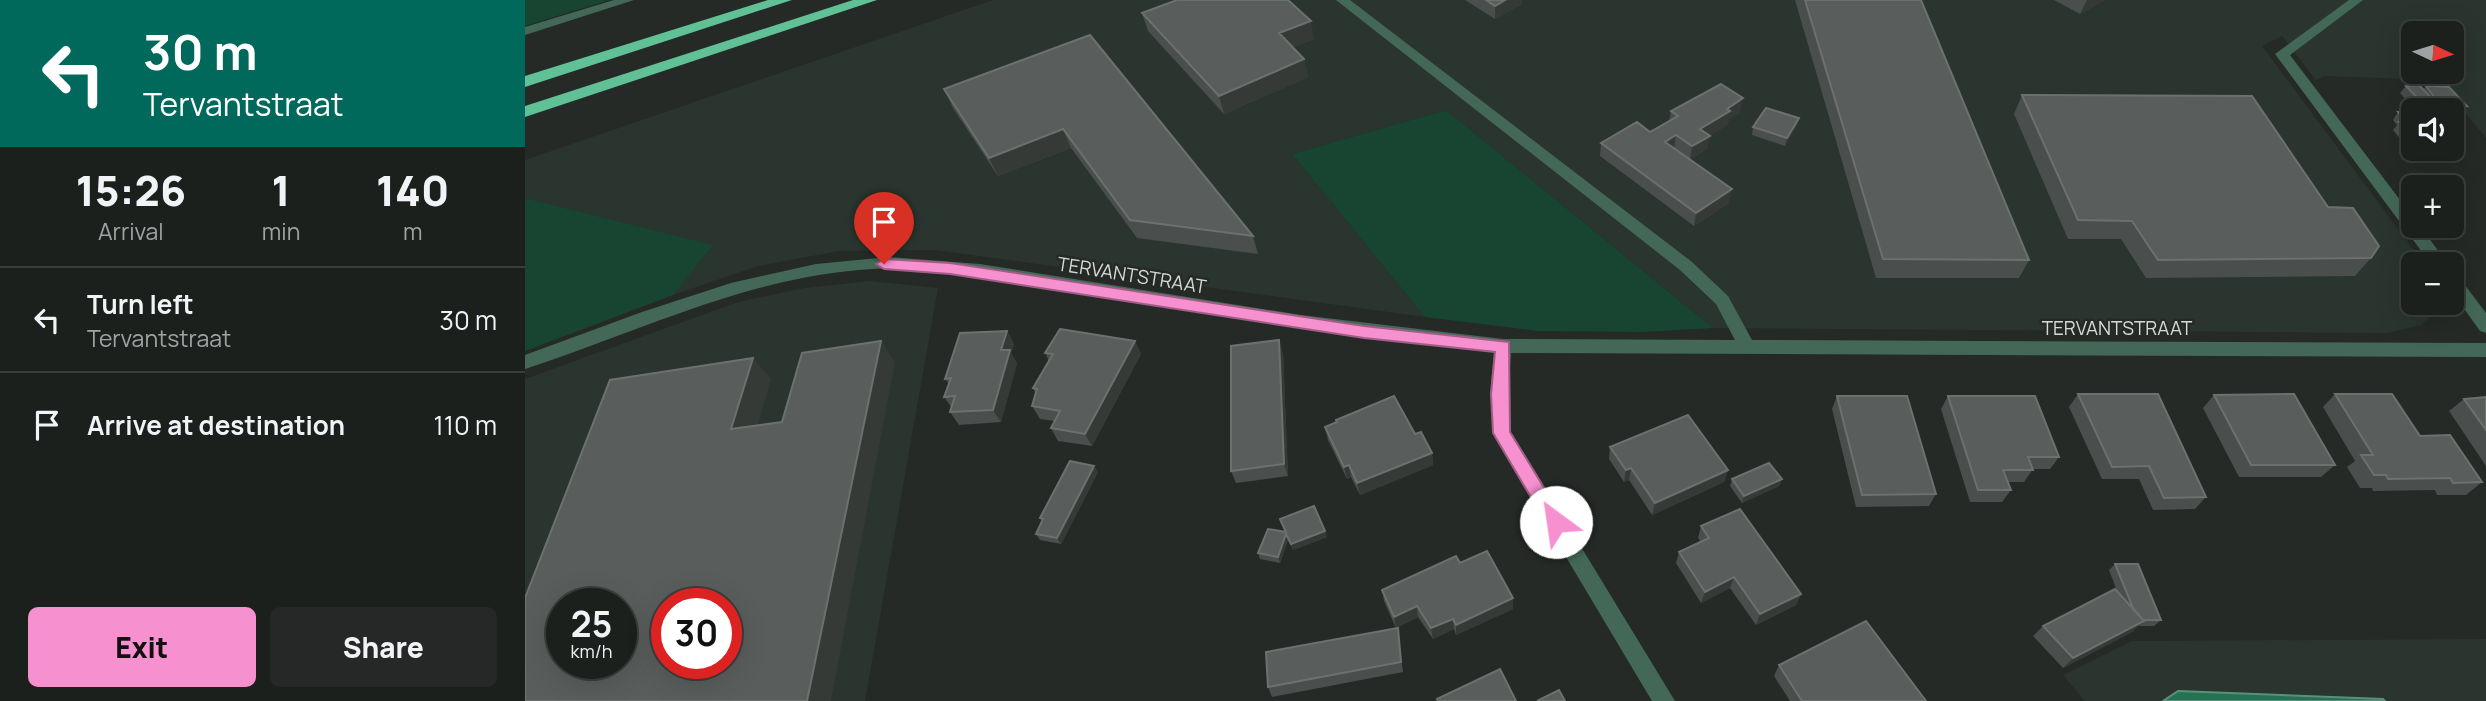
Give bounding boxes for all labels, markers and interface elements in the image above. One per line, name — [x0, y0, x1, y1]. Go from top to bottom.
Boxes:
text: 30 m — [143, 18, 258, 85]
north arrow — [2401, 21, 2464, 84]
map controls — [2401, 21, 2464, 315]
icon: left — [28, 28, 119, 119]
text: Tervantstraat — [143, 82, 344, 126]
button: sound — [2401, 98, 2464, 161]
text: 15:26 — [76, 161, 186, 219]
text: 1 — [272, 161, 291, 219]
text: 140 — [376, 161, 449, 219]
button: + — [2401, 175, 2464, 238]
pin — [854, 192, 914, 264]
icon: arrive — [865, 203, 903, 241]
text: Arrival — [98, 215, 164, 247]
text: min — [262, 215, 300, 247]
text: m — [403, 215, 422, 247]
street label: TERVANTSTRAAT — [1056, 250, 1209, 300]
button: − — [2401, 252, 2464, 315]
text: Turn left — [87, 286, 194, 322]
icon: left — [28, 301, 66, 339]
text: 30 m — [440, 302, 497, 338]
street label: TERVANTSTRAAT — [2042, 315, 2193, 341]
text: Tervantstraat — [87, 322, 231, 354]
icon: arrive — [28, 406, 66, 444]
text: Arrive at destination — [87, 407, 345, 443]
text: 110 m — [434, 407, 497, 443]
position arrow — [1519, 485, 1593, 559]
speed limit sign: 30 — [651, 588, 742, 679]
text: 25 — [571, 600, 612, 648]
button: Exit — [28, 607, 256, 687]
button: Share — [270, 607, 497, 687]
text: km/h — [571, 639, 612, 663]

